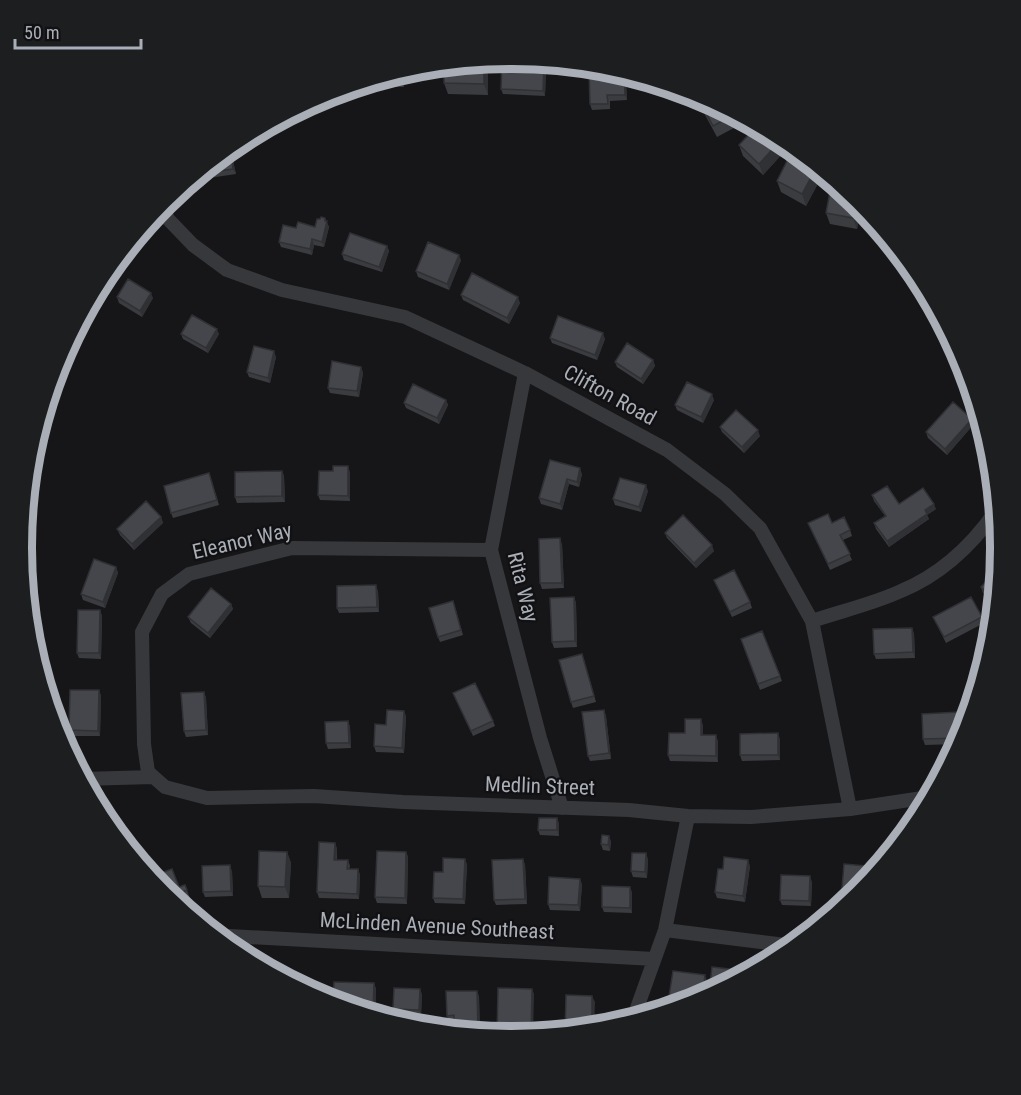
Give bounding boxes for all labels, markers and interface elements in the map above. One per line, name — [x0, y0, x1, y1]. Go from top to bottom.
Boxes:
scale bar — [15, 12, 141, 50]
text: 50 m — [24, 22, 59, 43]
street label: Clifton Road — [560, 360, 660, 430]
street label: Eleanor Way — [190, 518, 294, 564]
street label: Rita Way — [503, 549, 543, 625]
street label: Medlin Street — [485, 772, 595, 800]
street label: McLinden Avenue Southeast — [319, 908, 555, 944]

